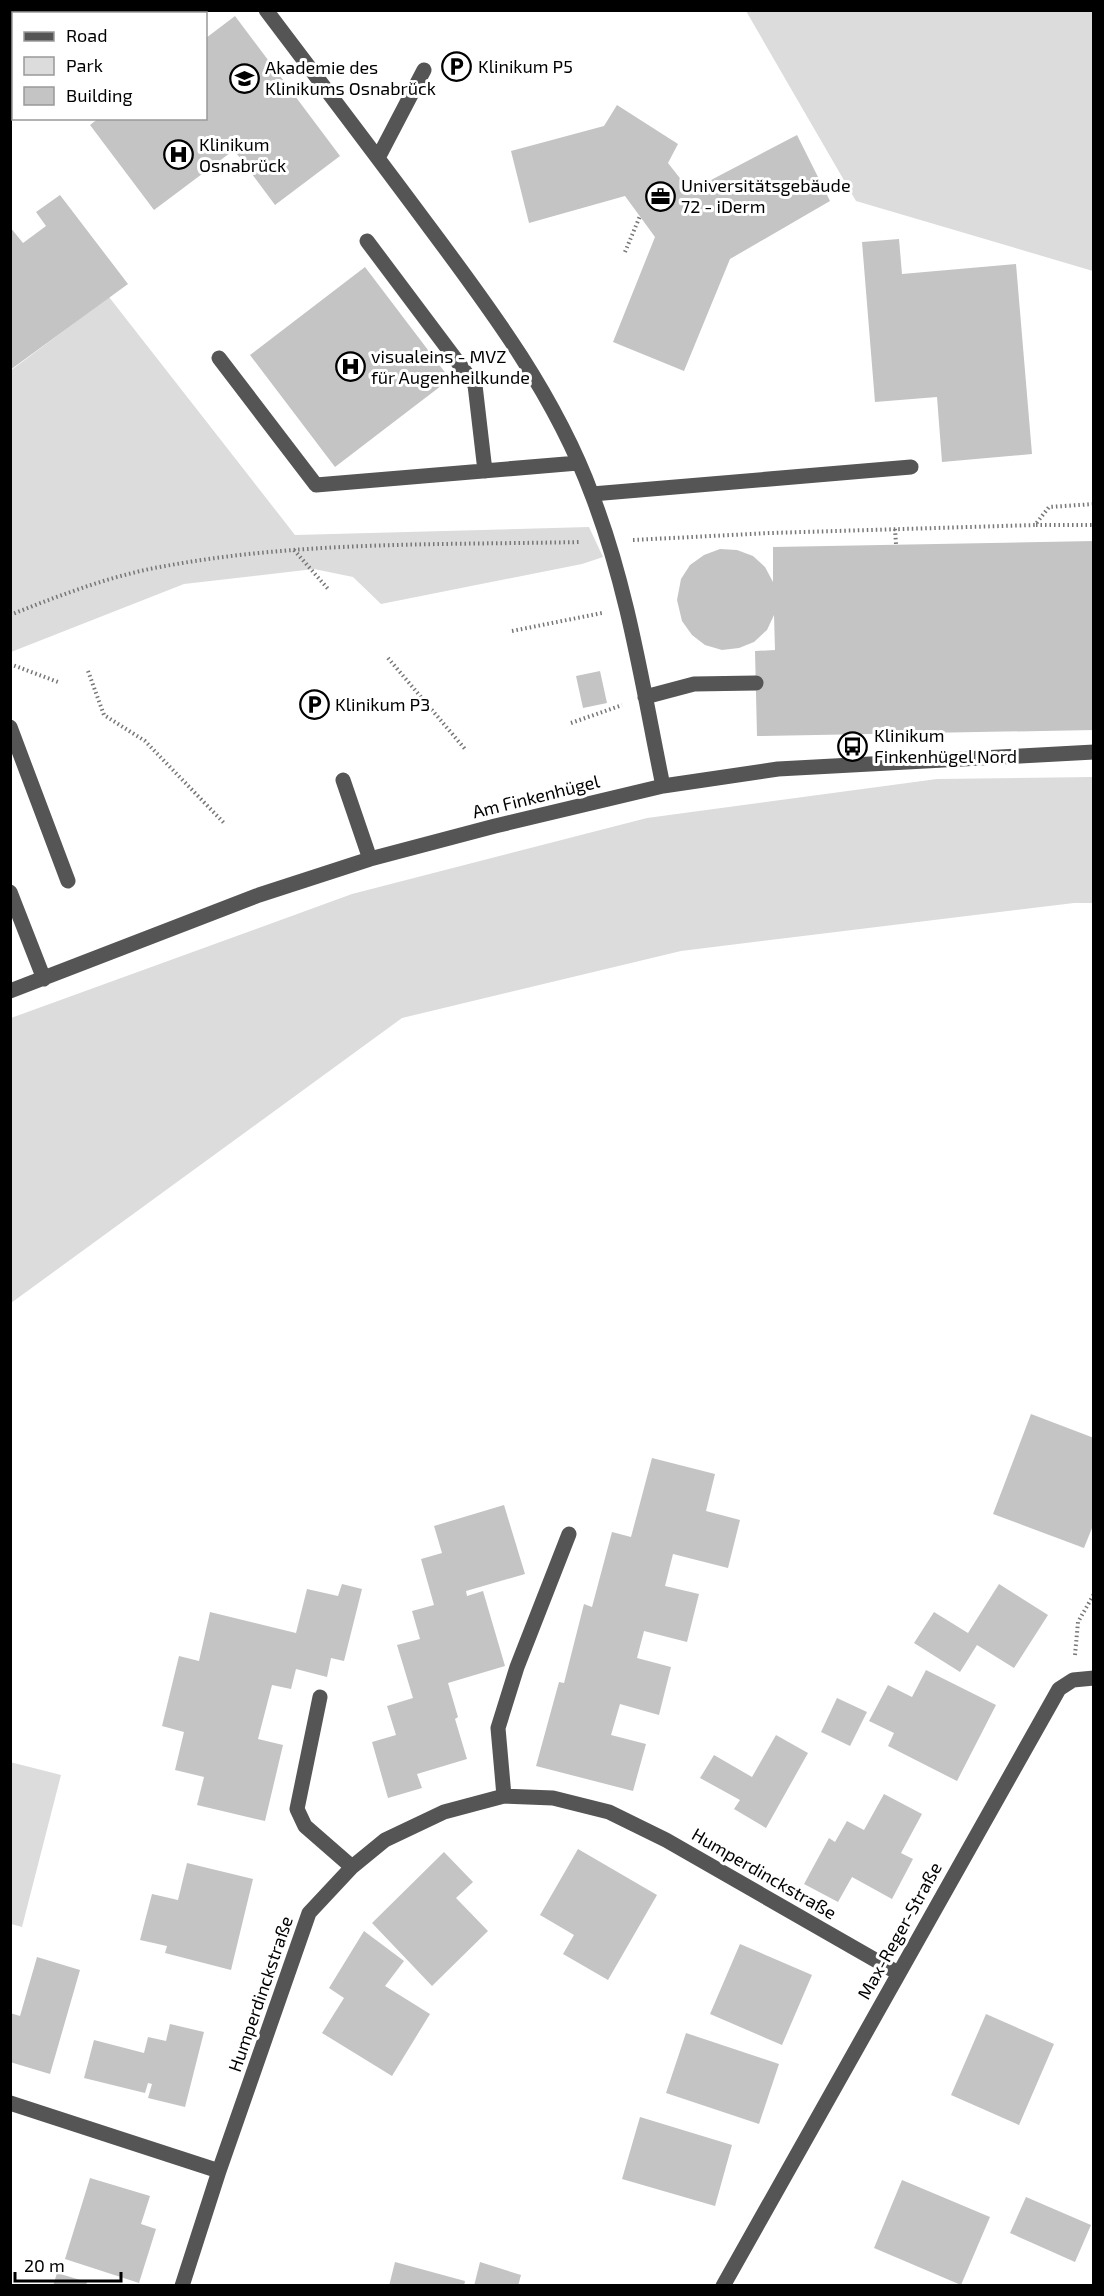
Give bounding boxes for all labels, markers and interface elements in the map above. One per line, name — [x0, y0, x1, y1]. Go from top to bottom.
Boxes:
legend — [12, 12, 207, 120]
text: Road — [66, 24, 107, 46]
parking icon: Klinikum P5 — [441, 51, 473, 83]
text: Park — [66, 54, 103, 76]
place label: Klinikum P5 — [478, 55, 573, 77]
place label: Akademie des Klinikums Osnabrück — [265, 56, 436, 99]
school or university icon: Akademie des Klinikums Osnabrück — [228, 62, 260, 94]
text: Building — [66, 84, 133, 106]
place label: Klinikum Osnabrück — [199, 133, 286, 176]
hospital icon: Klinikum Osnabrück — [162, 139, 194, 171]
place label: Universitätsgebäude 72 - iDerm — [681, 174, 851, 217]
office icon: Universitätsgebäude 72 - iDerm — [644, 180, 676, 212]
place label: visualeins - MVZ für Augenheilkunde — [371, 345, 530, 388]
hospital icon: visualeins - MVZ für Augenheilkunde — [334, 351, 366, 383]
parking icon: Klinikum P3 — [298, 689, 330, 721]
place label: Klinikum P3 — [335, 693, 430, 715]
place label: Klinikum Finkenhügel Nord — [874, 724, 1017, 767]
bus stop icon: Klinikum Finkenhügel Nord — [837, 730, 869, 762]
street label: Am Finkenhügel — [470, 769, 602, 822]
street label: Humperdinckstraße — [688, 1823, 841, 1923]
street label: Max-Reger-Straße — [852, 1858, 946, 2003]
street label: Humperdinckstraße — [223, 1913, 297, 2074]
scale bar — [15, 2245, 122, 2283]
text: 20 m — [24, 2254, 65, 2276]

